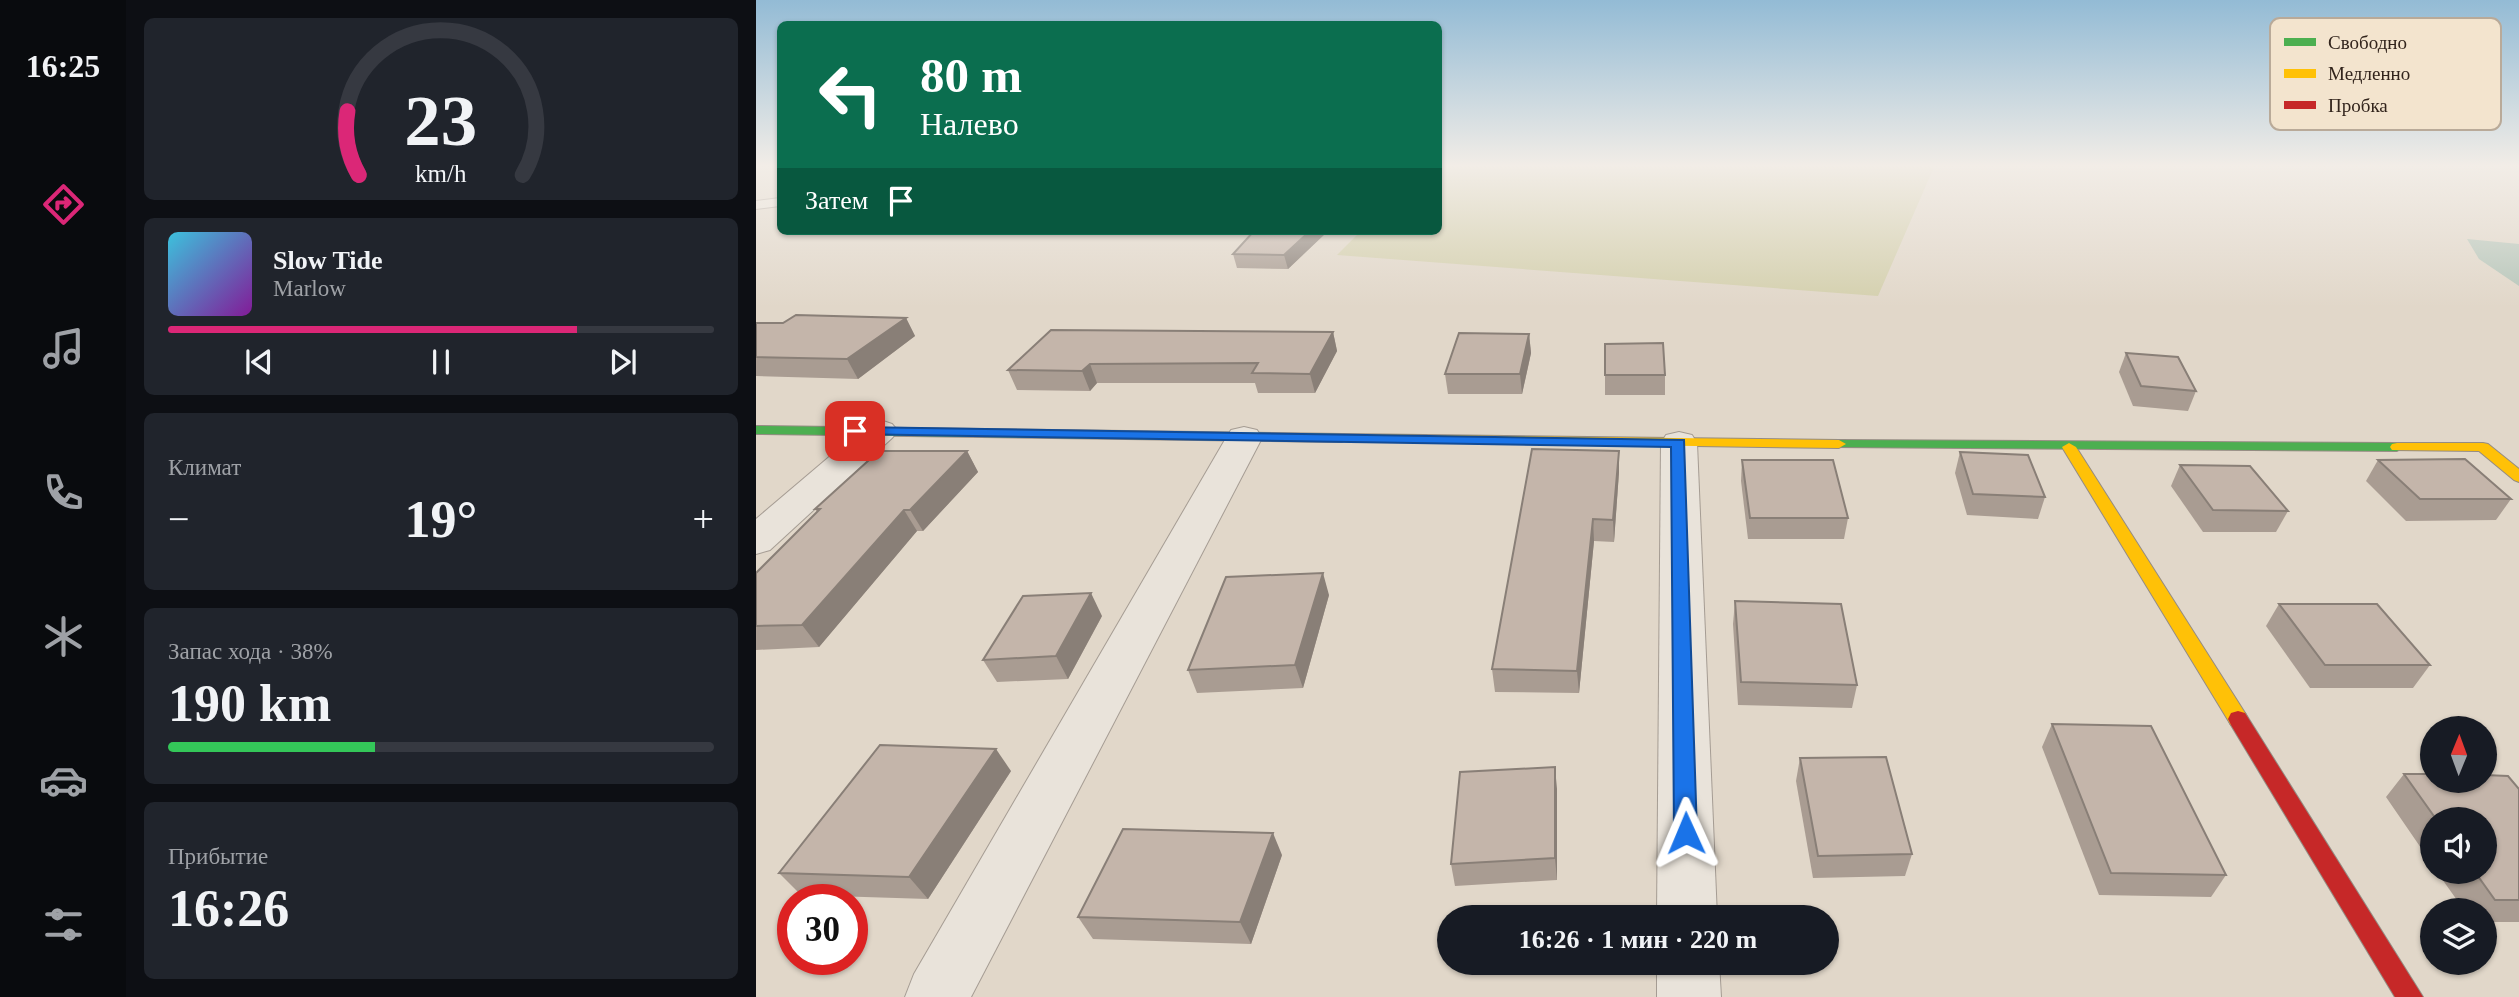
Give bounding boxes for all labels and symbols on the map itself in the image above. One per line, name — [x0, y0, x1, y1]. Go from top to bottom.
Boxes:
legend — [2270, 18, 2501, 130]
text: Свободно — [2328, 32, 2407, 53]
text: Медленно — [2328, 63, 2410, 84]
text: Пробка — [2328, 95, 2388, 116]
pin — [825, 401, 885, 461]
north arrow — [2420, 716, 2497, 793]
position arrow — [1649, 796, 1723, 870]
speed limit sign: 30 — [777, 884, 868, 975]

